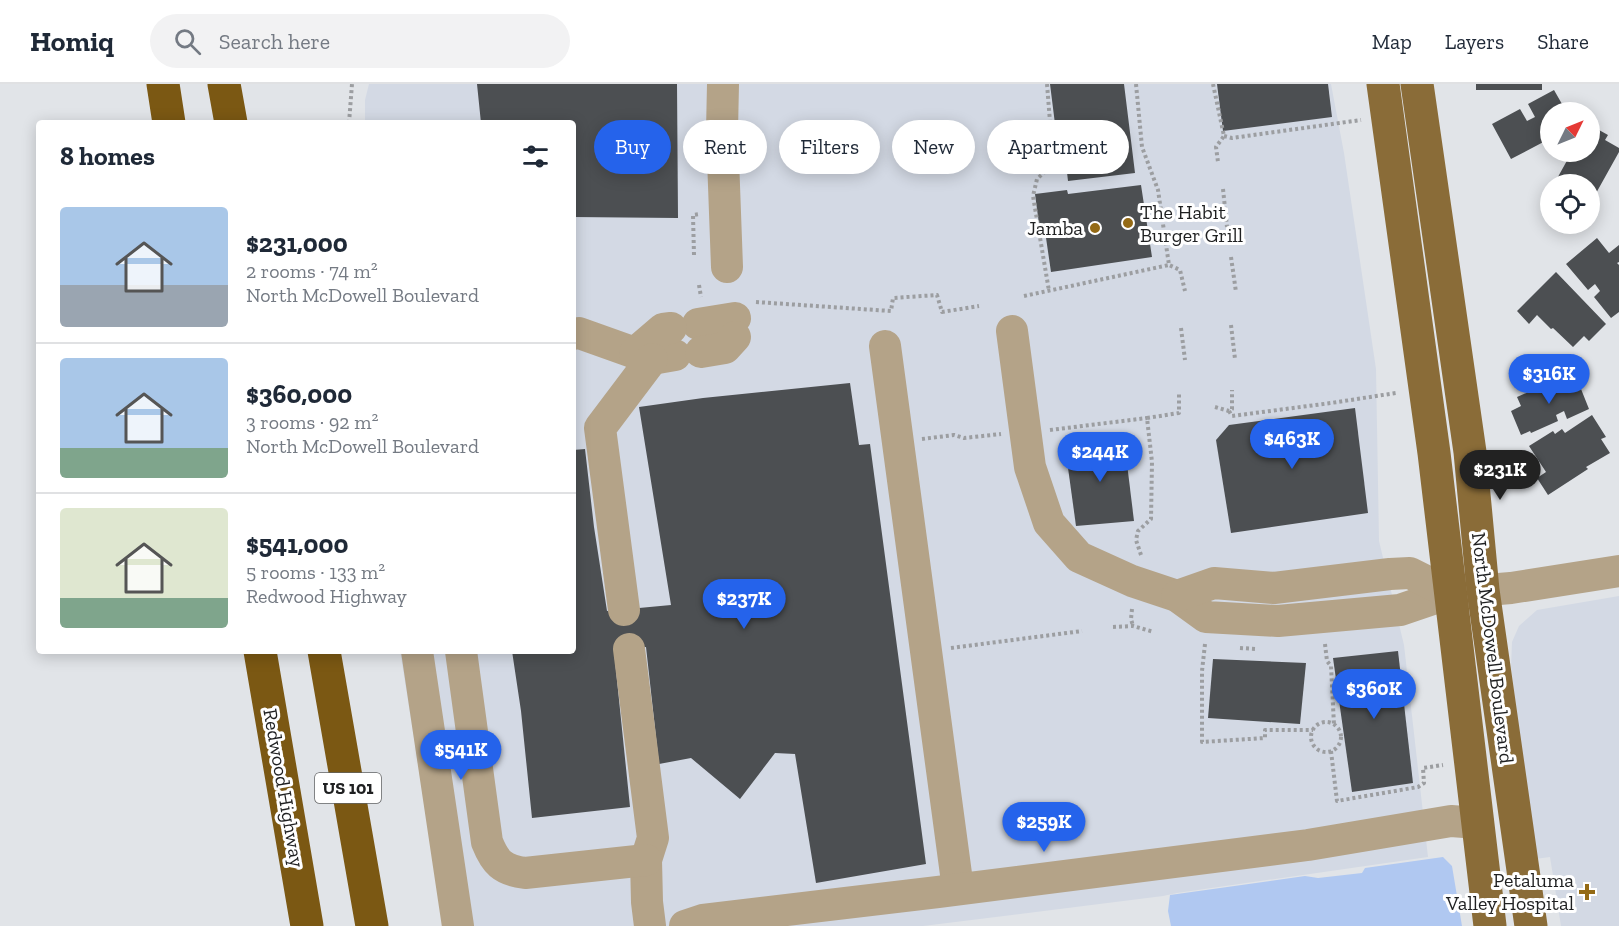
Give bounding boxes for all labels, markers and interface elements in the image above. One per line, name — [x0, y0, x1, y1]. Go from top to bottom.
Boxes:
search box — [150, 14, 570, 68]
text: Homiq — [30, 25, 114, 58]
icon: search — [171, 25, 204, 58]
text: Search here — [219, 28, 330, 55]
text: Map — [1372, 29, 1412, 54]
text: Layers — [1445, 29, 1504, 54]
text: Share — [1537, 29, 1589, 54]
north arrow — [1540, 102, 1600, 162]
map controls — [1540, 102, 1600, 234]
chip: Buy — [594, 120, 671, 174]
chip: Rent — [683, 120, 767, 174]
chip: Filters — [779, 120, 880, 174]
chip: New — [892, 120, 975, 174]
chip: Apartment — [987, 120, 1129, 174]
text: 8 homes — [60, 140, 155, 172]
icon: filters — [519, 140, 552, 173]
button: locate — [1540, 174, 1600, 234]
place label: The Habit Burger Grill — [1140, 200, 1243, 247]
place label: Jamba — [1027, 216, 1083, 240]
marker: The Habit Burger Grill — [1121, 216, 1135, 230]
marker: Jamba — [1088, 221, 1102, 235]
text: $231,000 — [246, 227, 348, 259]
icon: home — [108, 231, 180, 303]
text: 2 rooms · 74 m² — [246, 259, 378, 283]
text: North McDowell Boulevard — [246, 283, 479, 307]
pin: $316K — [1507, 354, 1591, 405]
text: $316K — [1523, 361, 1575, 385]
text: $360,000 — [246, 378, 352, 410]
icon: home — [108, 382, 180, 454]
text: 3 rooms · 92 m² — [246, 410, 378, 434]
pin: $463K — [1250, 419, 1334, 470]
text: $463K — [1264, 426, 1320, 450]
pin: $244K — [1058, 432, 1142, 483]
text: North McDowell Boulevard — [246, 434, 479, 458]
text: $244K — [1072, 439, 1128, 463]
pin: $231K — [1458, 450, 1542, 501]
text: $231K — [1474, 457, 1526, 481]
text: $541,000 — [246, 528, 348, 560]
street label: North McDowell Boulevard — [1467, 531, 1519, 765]
icon: home — [108, 532, 180, 604]
text: 5 rooms · 133 m² — [246, 560, 385, 584]
pin: $237K — [702, 579, 786, 630]
text: Redwood Highway — [246, 584, 407, 608]
text: $237K — [717, 586, 771, 610]
pin: $360K — [1332, 669, 1416, 720]
text: $360K — [1346, 676, 1402, 700]
street label: Redwood Highway — [258, 707, 310, 870]
pin: $541K — [419, 730, 503, 781]
text: $541K — [434, 737, 488, 761]
road number: US 101 — [315, 773, 381, 803]
pin: $259K — [1002, 802, 1086, 853]
text: $259K — [1016, 809, 1072, 833]
place label: Petaluma Valley Hospital — [1445, 868, 1574, 915]
marker: Petaluma Valley Hospital — [1578, 883, 1596, 901]

